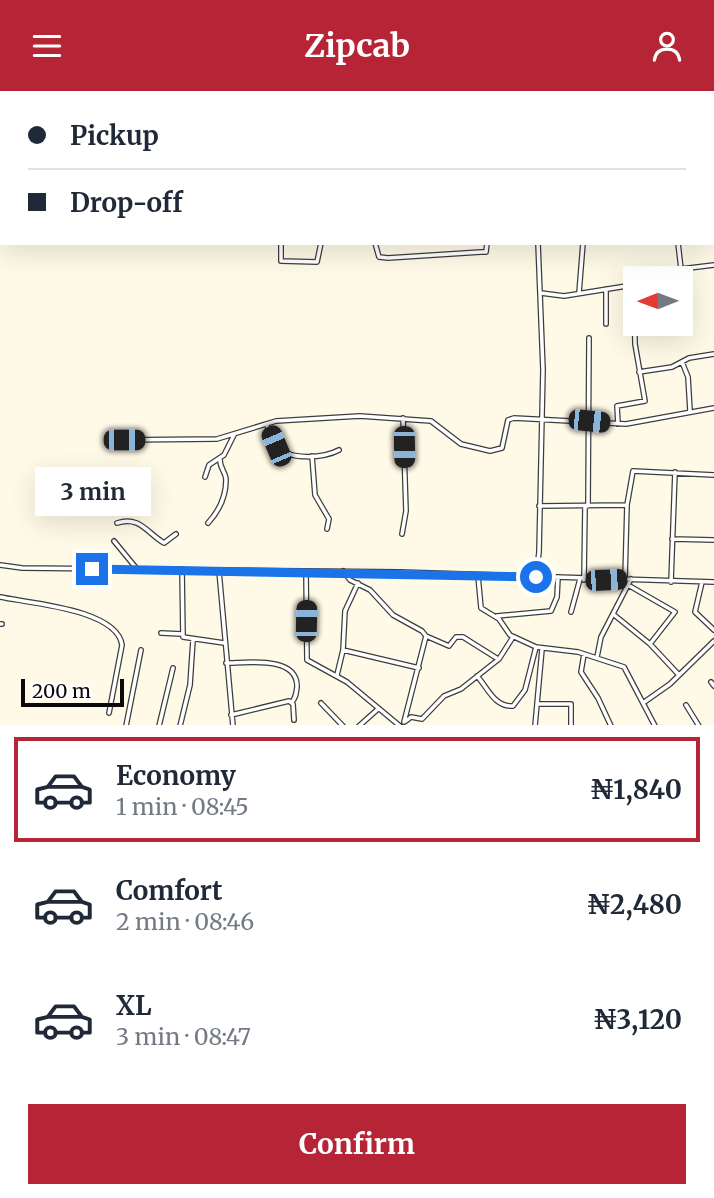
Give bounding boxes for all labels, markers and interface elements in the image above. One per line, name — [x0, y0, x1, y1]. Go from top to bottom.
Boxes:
text: Zipcab — [304, 26, 410, 66]
icon: menu — [28, 27, 66, 65]
icon: person — [648, 27, 686, 65]
text: Pickup — [70, 119, 159, 152]
text: Drop-off — [70, 186, 183, 219]
north arrow — [623, 266, 693, 336]
map controls — [623, 266, 693, 336]
car — [568, 408, 611, 434]
car — [259, 423, 294, 469]
car — [394, 426, 415, 468]
car — [104, 430, 146, 451]
callout: 3 min — [34, 468, 150, 517]
text: 3 min — [60, 477, 126, 506]
route end — [76, 553, 108, 585]
route start — [520, 561, 552, 593]
car — [585, 569, 628, 591]
car — [296, 600, 317, 642]
scale bar — [21, 677, 124, 708]
text: 200 m — [32, 679, 91, 703]
icon: car — [32, 758, 95, 821]
text: Economy — [116, 759, 236, 792]
text: ₦1,840 — [590, 773, 682, 806]
text: 1 min · 08:45 — [116, 792, 249, 821]
icon: car — [32, 873, 95, 936]
text: Comfort — [116, 874, 222, 907]
text: ₦2,480 — [586, 888, 682, 921]
text: 2 min · 08:46 — [116, 907, 254, 936]
icon: car — [32, 988, 95, 1051]
text: XL — [116, 989, 152, 1022]
text: ₦3,120 — [593, 1003, 682, 1036]
text: 3 min · 08:47 — [116, 1022, 251, 1051]
button: Confirm — [28, 1104, 686, 1184]

